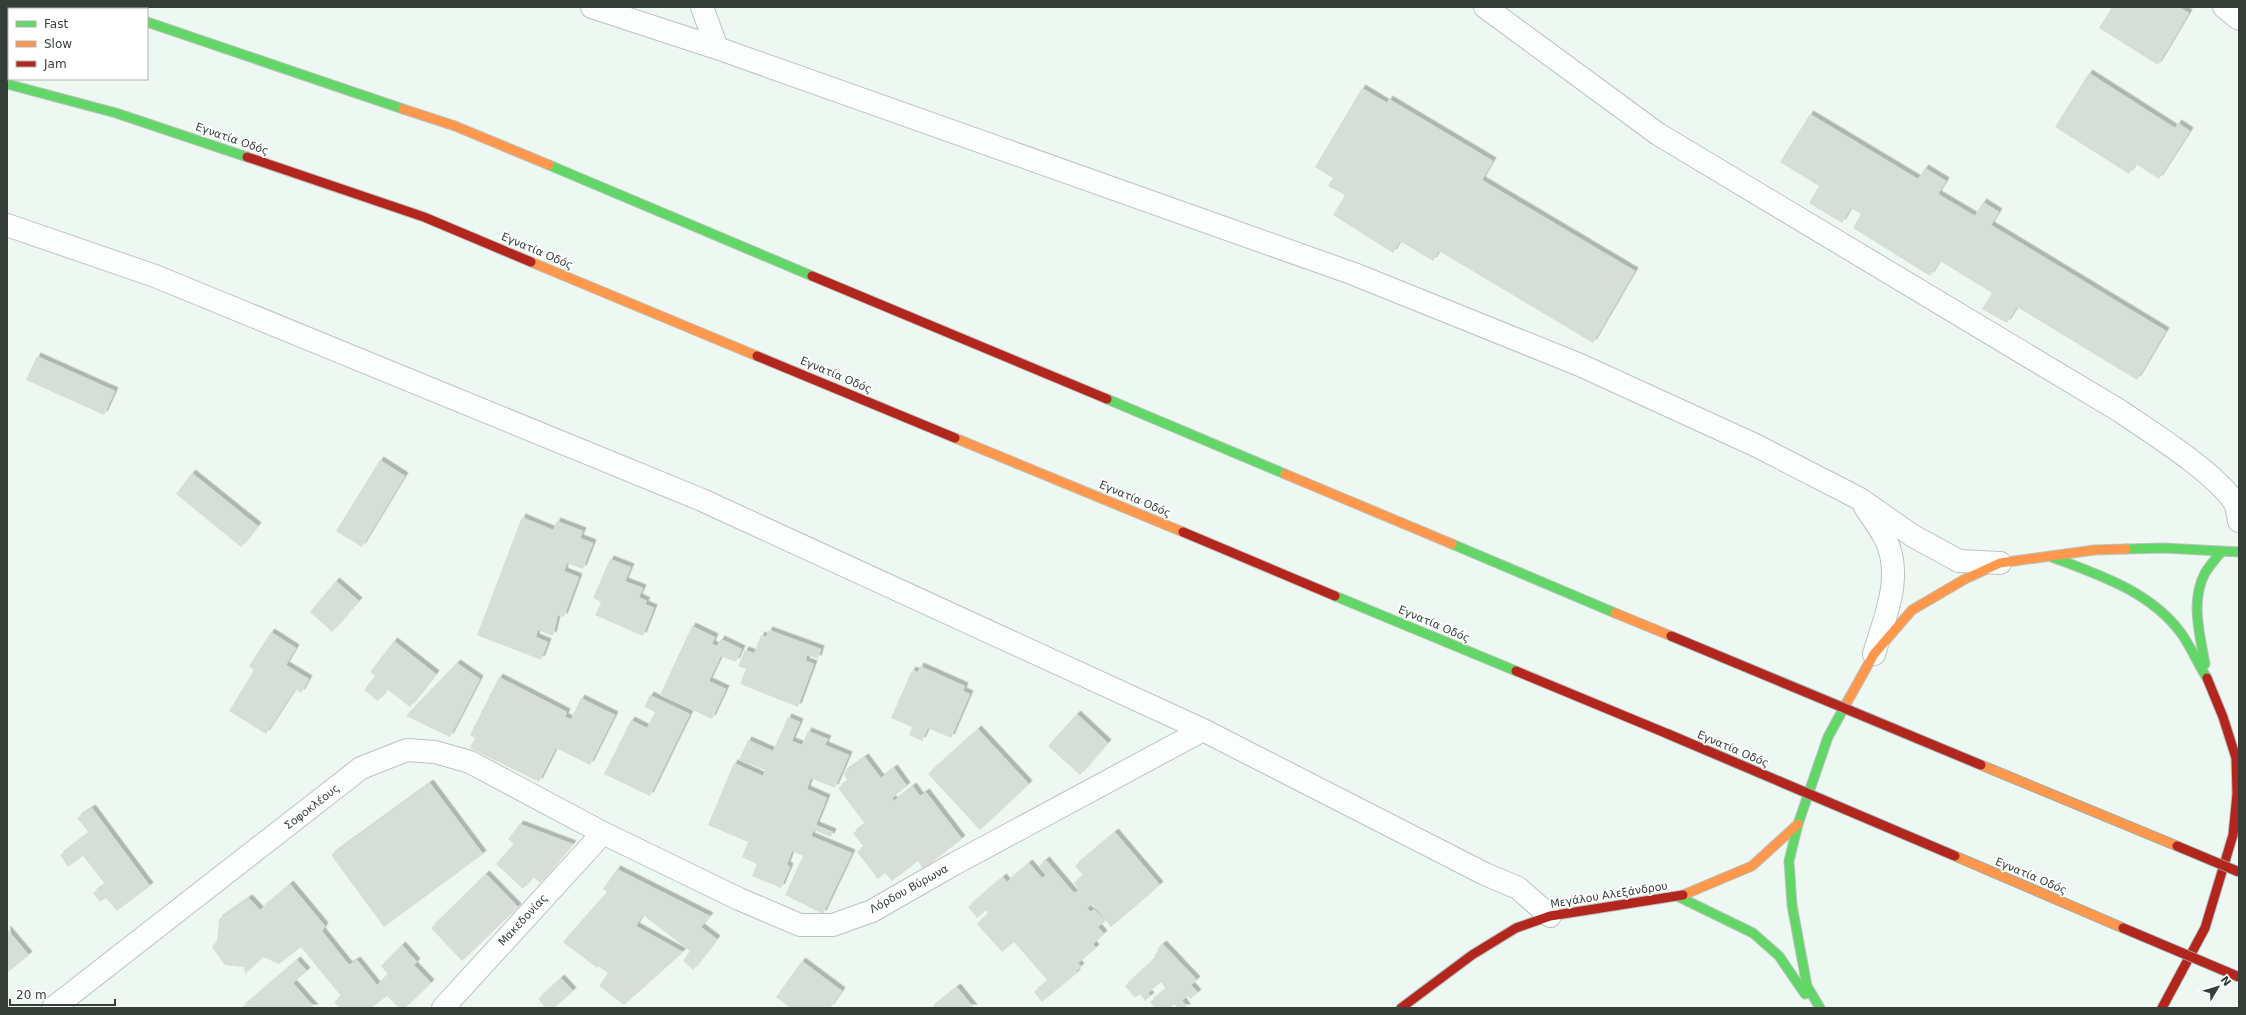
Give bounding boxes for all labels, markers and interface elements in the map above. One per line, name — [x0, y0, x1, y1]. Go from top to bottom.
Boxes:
legend — [8, 8, 148, 80]
text: Fast — [44, 17, 68, 31]
text: Slow — [44, 37, 72, 51]
text: Jam — [43, 57, 67, 71]
street label: Εγνατία Οδός — [194, 120, 270, 158]
street label: Εγνατία Οδός — [499, 230, 575, 272]
street label: Εγνατία Οδός — [798, 354, 874, 396]
street label: Εγνατία Οδός — [1097, 478, 1173, 520]
street label: Εγνατία Οδός — [1396, 603, 1472, 645]
street label: Εγνατία Οδός — [1695, 728, 1771, 770]
street label: Σοφοκλέους — [282, 782, 342, 832]
street label: Εγνατία Οδός — [1993, 855, 2069, 897]
street label: Λόρδου Βύρωνα — [867, 862, 951, 916]
street label: Μεγάλου Αλεξάνδρου — [1549, 879, 1669, 911]
street label: Μακεδονίας — [496, 891, 550, 949]
north arrow — [2198, 967, 2238, 1007]
text: N — [2218, 974, 2233, 989]
scale bar — [10, 981, 115, 1007]
text: 20 m — [16, 988, 47, 1002]

